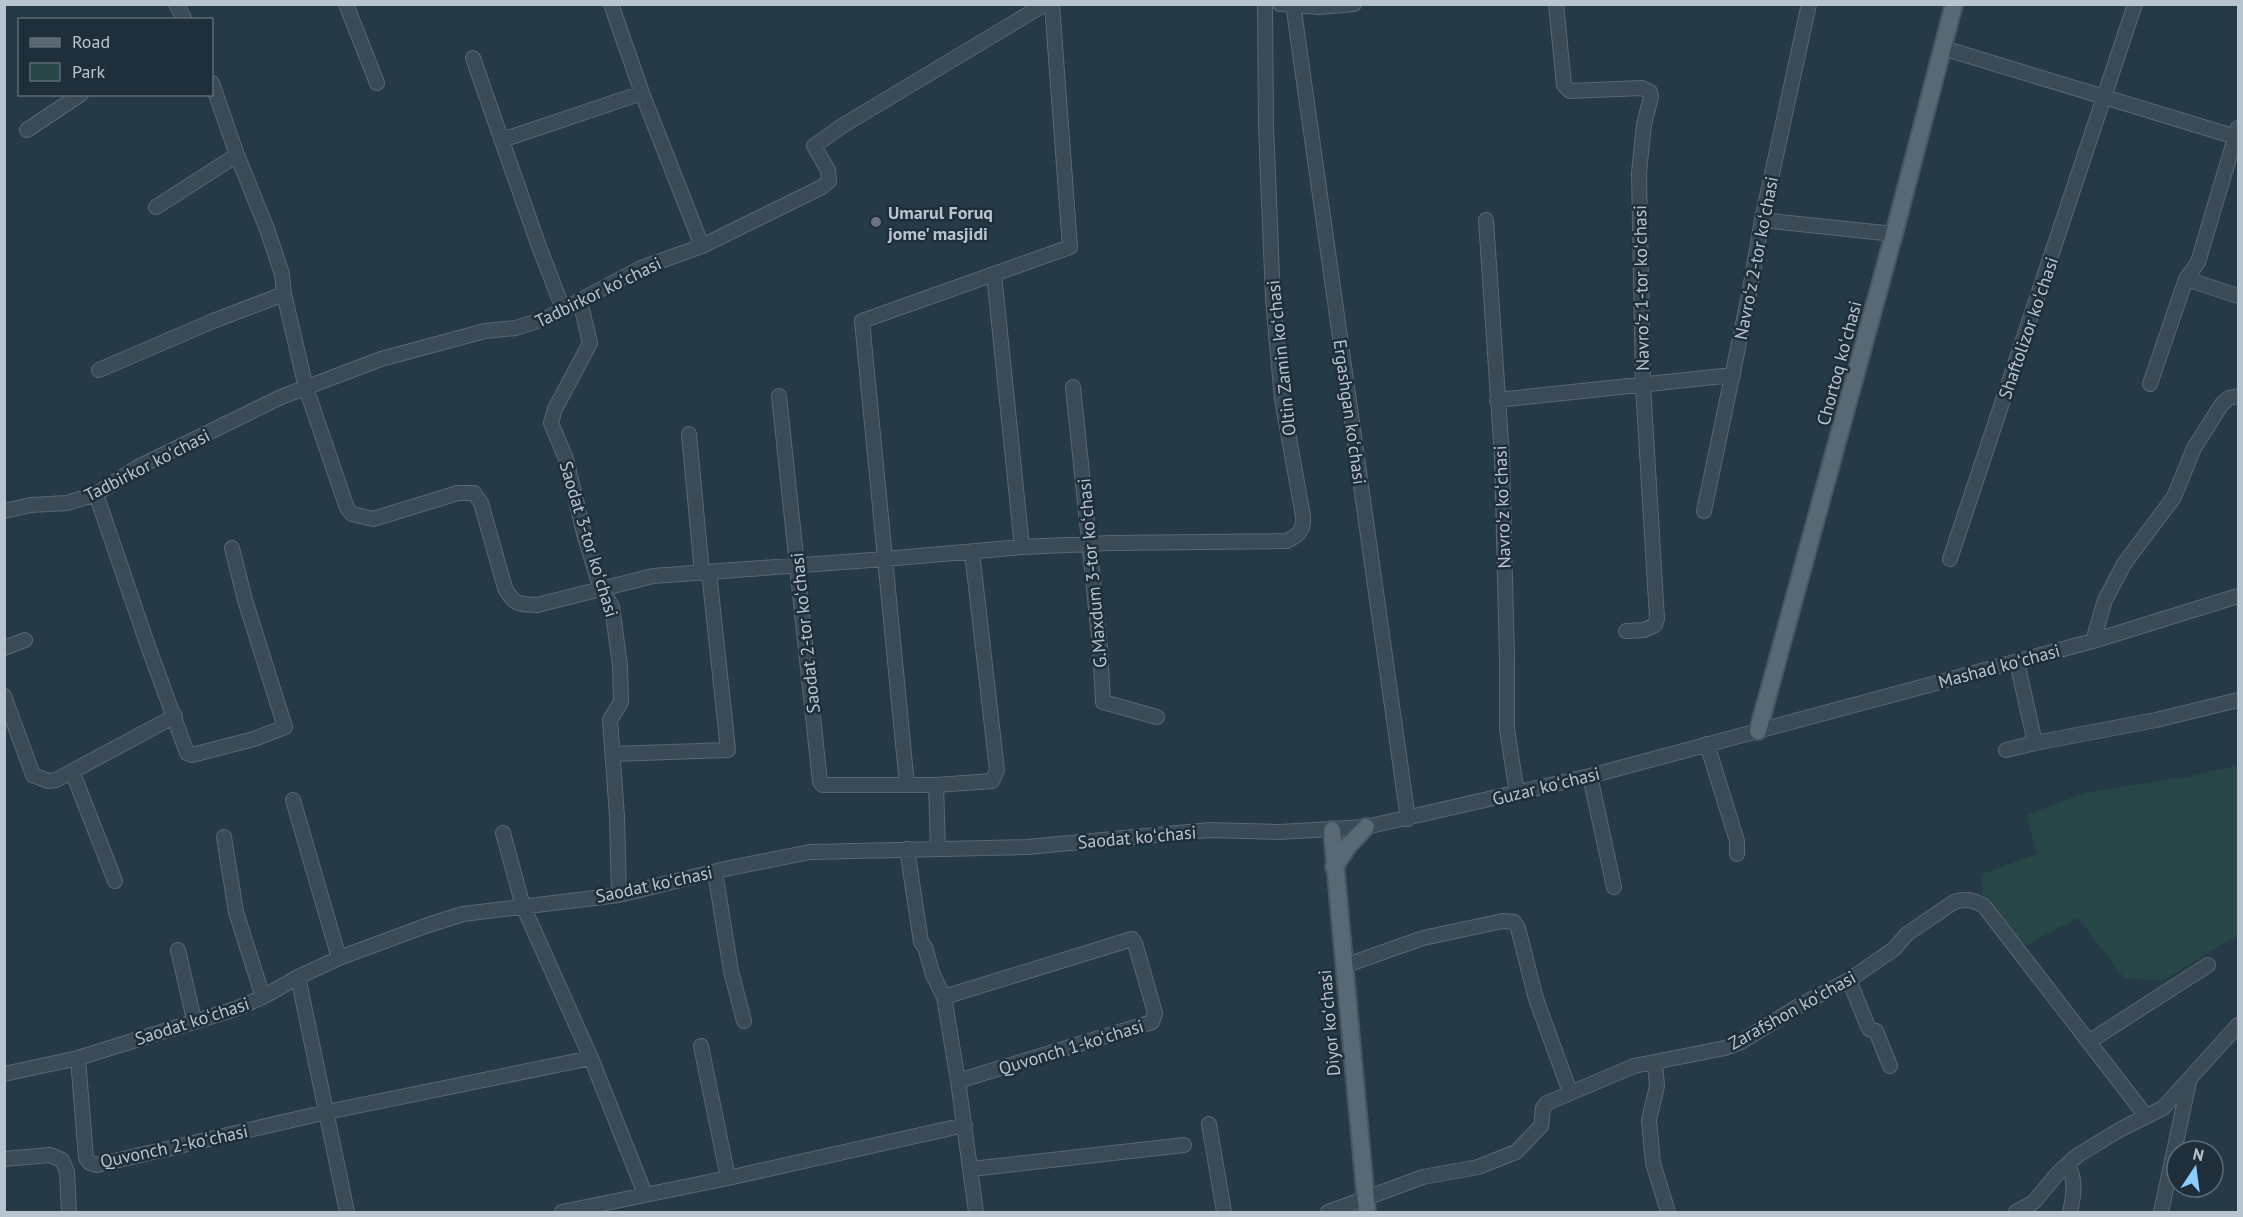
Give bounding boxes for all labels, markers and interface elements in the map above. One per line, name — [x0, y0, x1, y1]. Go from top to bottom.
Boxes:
legend — [18, 18, 213, 96]
text: Road — [72, 30, 110, 53]
text: Park — [72, 60, 105, 83]
street label: Navroʻz 2-tor koʻchasi — [1729, 174, 1783, 342]
place label: Umarul Foruq jome' masjidi — [887, 201, 993, 245]
street label: Navroʻz 1-tor koʻchasi — [1628, 205, 1654, 371]
marker: Umarul Foruq jome' masjidi — [869, 215, 883, 229]
street label: Tadbirkor koʻchasi — [531, 251, 665, 333]
street label: Shaftolizor koʻchasi — [1993, 254, 2063, 402]
street label: Oltin Zamin koʻchasi — [1261, 279, 1301, 437]
street label: Chortoq koʻchasi — [1811, 298, 1867, 428]
street label: Ergashgan koʻchasi — [1328, 338, 1372, 486]
street label: Tadbirkor koʻchasi — [80, 423, 214, 507]
street label: Navroʻz koʻchasi — [1488, 445, 1516, 569]
street label: Saodat 3-tor koʻchasi — [554, 458, 624, 620]
street label: G.Maxdum 3-tor koʻchasi — [1072, 477, 1112, 669]
street label: Saodat 2-tor koʻchasi — [785, 551, 825, 715]
street label: Mashad koʻchasi — [1935, 639, 2063, 693]
street label: Guzar koʻchasi — [1490, 762, 1602, 810]
street label: Saodat koʻchasi — [1077, 820, 1197, 854]
street label: Saodat koʻchasi — [593, 860, 715, 908]
street label: Zarafshon koʻchasi — [1724, 965, 1860, 1055]
street label: Diyor koʻchasi — [1313, 969, 1345, 1077]
street label: Saodat koʻchasi — [132, 992, 252, 1050]
street label: Quvonch 1-koʻchasi — [996, 1014, 1146, 1080]
street label: Quvonch 2-koʻchasi — [98, 1119, 250, 1173]
north arrow — [2165, 1139, 2225, 1199]
text: N — [2191, 1143, 2206, 1165]

